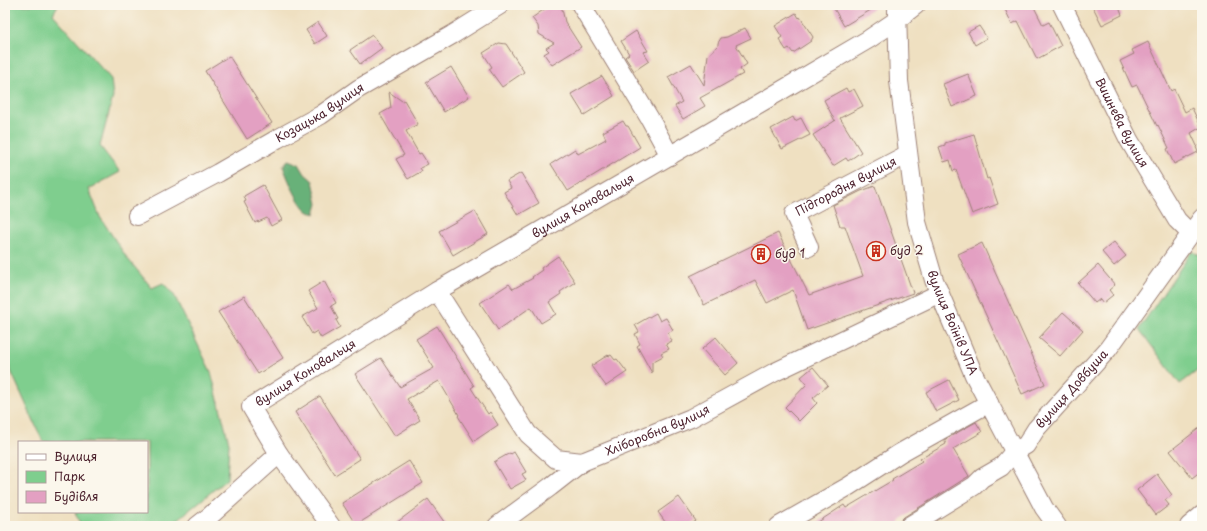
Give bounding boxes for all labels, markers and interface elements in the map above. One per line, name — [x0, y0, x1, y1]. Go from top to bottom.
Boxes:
street label: Вишнева вулиця — [1091, 74, 1154, 171]
street label: Козацька вулиця — [272, 78, 367, 146]
street label: Підгородня вулиця — [792, 152, 899, 220]
street label: вулиця Коновальця — [528, 168, 637, 242]
building icon: буд 2 — [865, 240, 887, 262]
place label: буд 2 — [890, 241, 923, 259]
building icon: буд 1 — [750, 243, 772, 265]
place label: буд 1 — [775, 244, 805, 262]
street label: вулиця Воїнів УПА — [924, 268, 983, 378]
street label: вулиця Коновальця — [251, 334, 359, 410]
street label: вулиця Довбуша — [1031, 344, 1112, 432]
street label: Хліборобна вулиця — [602, 400, 713, 460]
legend — [18, 441, 148, 513]
text: Вулиця — [54, 447, 97, 465]
text: Парк — [54, 467, 86, 485]
text: Будівля — [54, 487, 99, 505]

